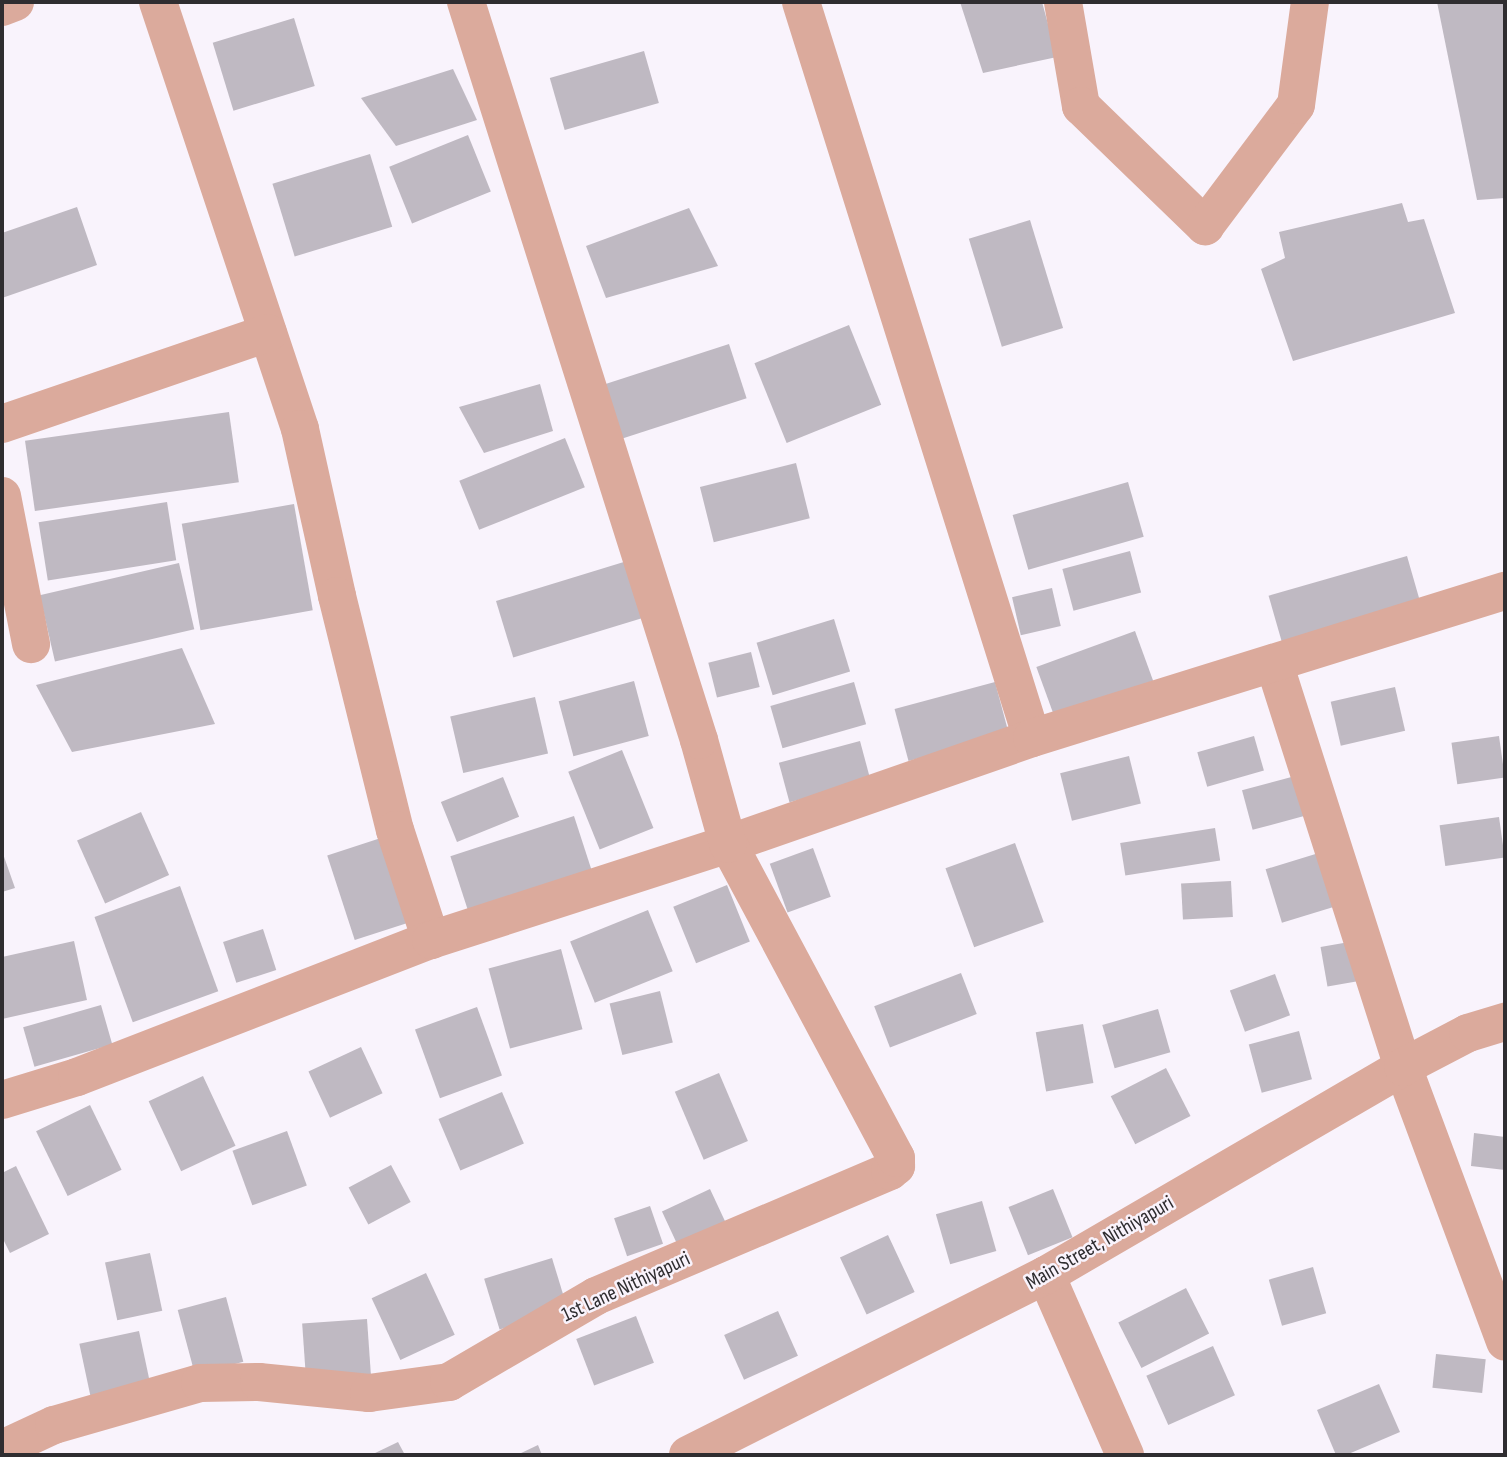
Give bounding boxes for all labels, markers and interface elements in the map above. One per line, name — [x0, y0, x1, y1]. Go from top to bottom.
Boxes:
street label: Main Street, Nithiyapuri — [1022, 1191, 1178, 1295]
street label: 1st Lane Nithiyapuri — [558, 1246, 694, 1328]

